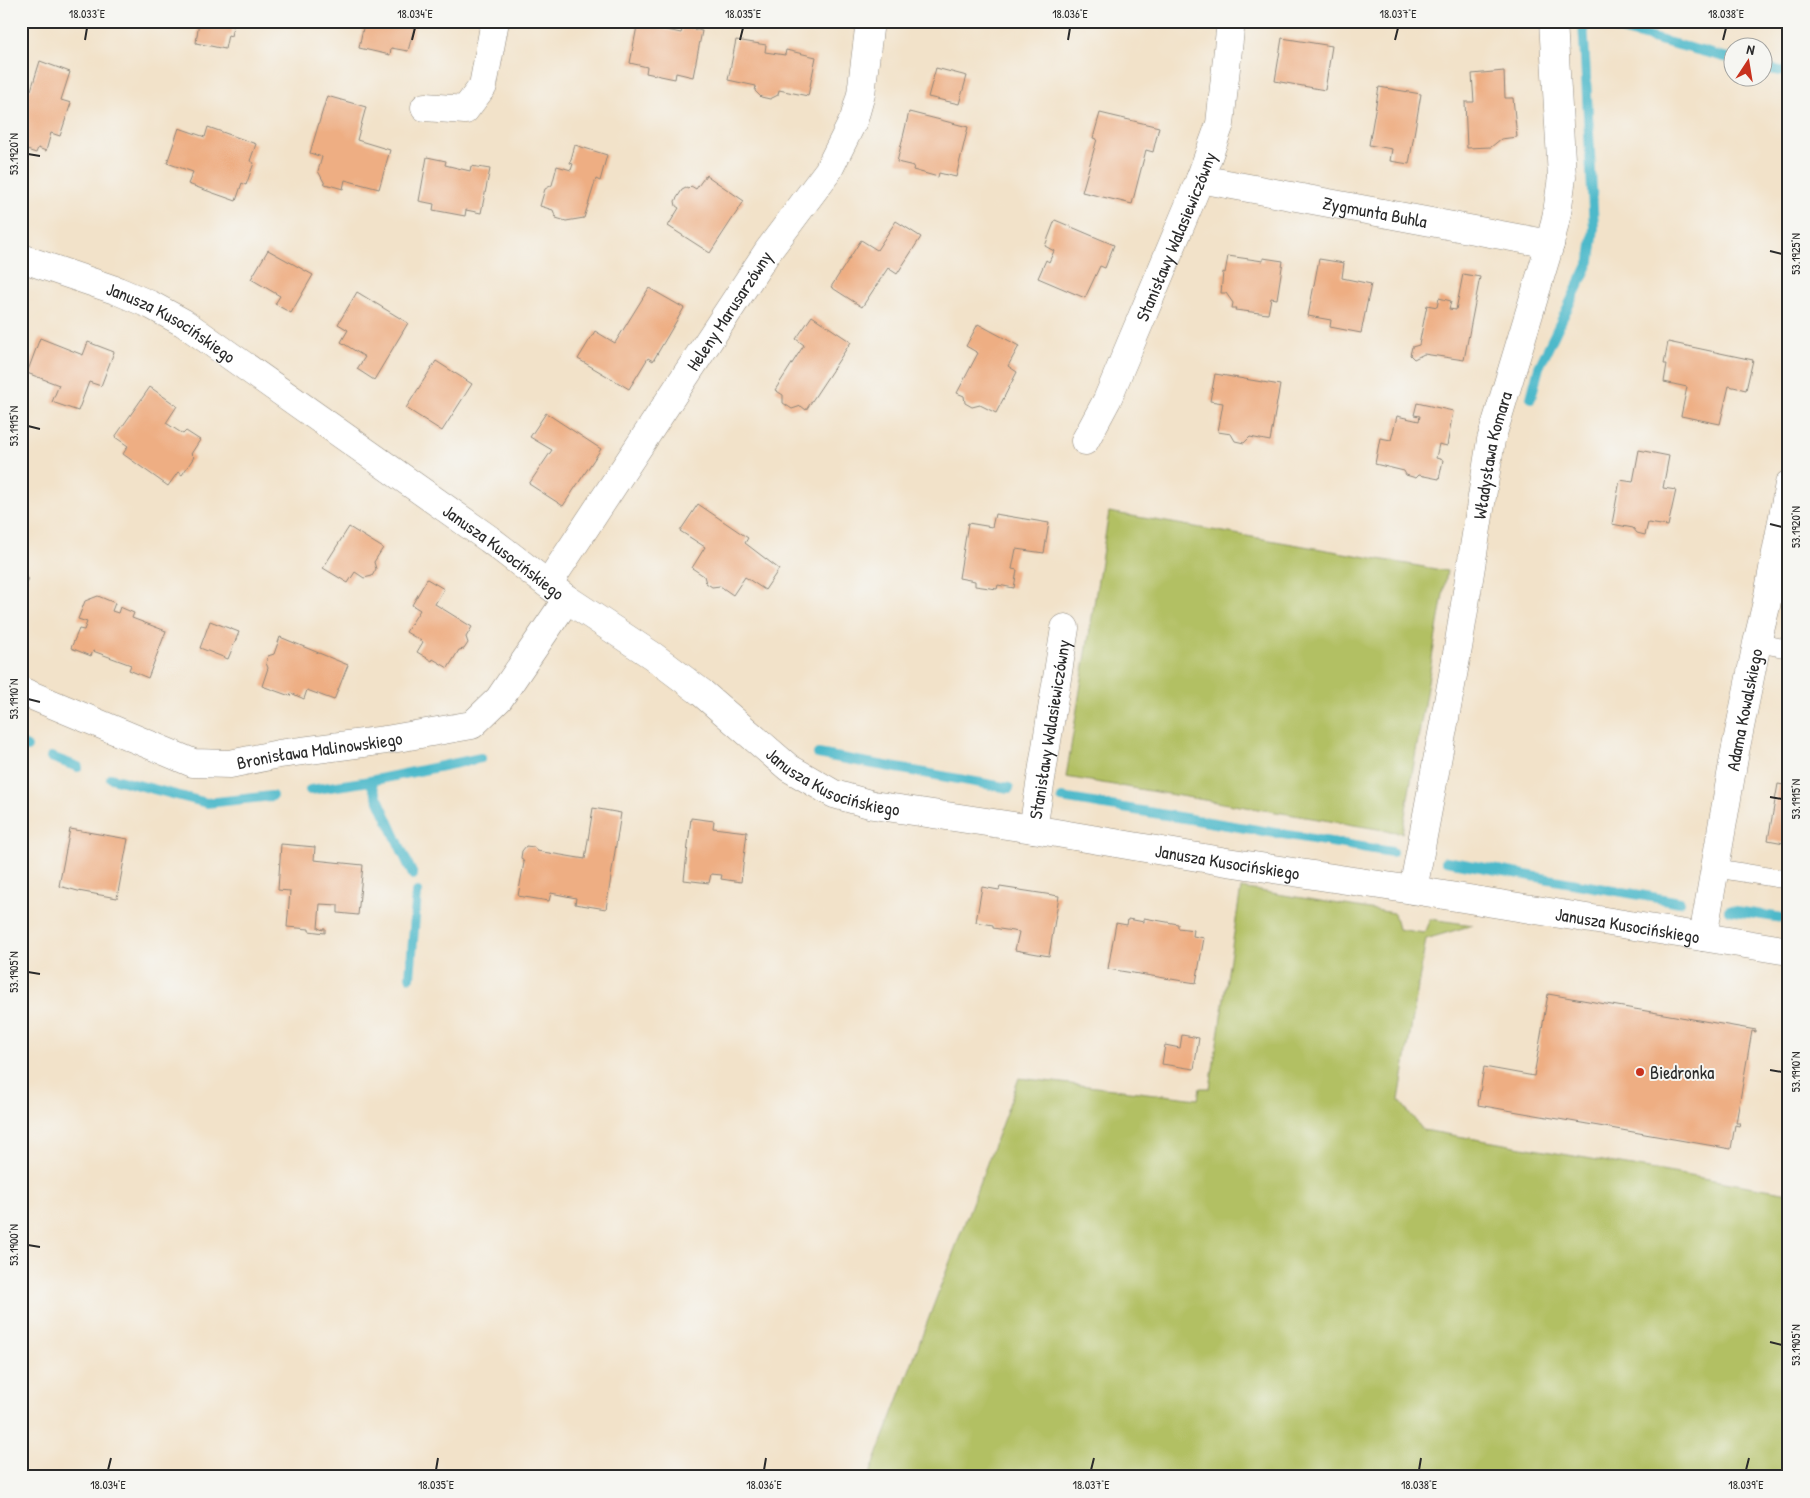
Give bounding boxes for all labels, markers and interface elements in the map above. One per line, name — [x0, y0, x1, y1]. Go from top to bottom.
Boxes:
text: 18.033°E — [69, 5, 106, 22]
text: 18.034°E — [397, 5, 433, 22]
text: 18.035°E — [725, 5, 762, 22]
text: 18.036°E — [1052, 5, 1089, 22]
text: 18.037°E — [1380, 5, 1417, 22]
text: 18.038°E — [1708, 5, 1745, 22]
north arrow — [1722, 38, 1772, 88]
text: N — [1745, 39, 1757, 59]
text: 53.1920°N — [5, 133, 22, 175]
street label: Stanisławy Walasiewiczówny — [1129, 148, 1222, 325]
street label: Zygmunta Buhla — [1321, 190, 1429, 233]
text: 53.1925°N — [1787, 233, 1804, 275]
street label: Heleny Marusarzówny — [680, 245, 778, 375]
street label: Janusza Kusocińskiego — [103, 275, 241, 368]
street label: Władysława Komara — [1466, 388, 1517, 521]
text: 53.1915°N — [5, 406, 22, 446]
street label: Janusza Kusocińskiego — [438, 498, 570, 605]
text: 53.1920°N — [1787, 506, 1804, 548]
street label: Stanisławy Walasiewiczówny — [1022, 637, 1076, 821]
street label: Adama Kowalskiego — [1719, 646, 1768, 773]
text: 53.1910°N — [5, 679, 22, 719]
street label: Bronisława Malinowskiego — [234, 725, 404, 775]
street label: Janusza Kusocińskiego — [761, 741, 902, 821]
text: 53.1915°N — [1787, 779, 1804, 819]
street label: Janusza Kusocińskiego — [1153, 838, 1301, 885]
street label: Janusza Kusocińskiego — [1554, 901, 1702, 949]
text: 53.1905°N — [5, 951, 22, 993]
text: 53.1910°N — [1787, 1052, 1804, 1092]
place label: Biedronka — [1650, 1060, 1714, 1085]
marker: Biedronka — [1634, 1066, 1646, 1078]
text: 53.1900°N — [5, 1224, 22, 1266]
text: 53.1905°N — [1787, 1324, 1804, 1366]
text: 18.034°E — [90, 1476, 126, 1493]
text: 18.035°E — [418, 1476, 455, 1493]
text: 18.036°E — [746, 1476, 783, 1493]
text: 18.037°E — [1073, 1476, 1110, 1493]
text: 18.038°E — [1401, 1476, 1438, 1493]
text: 18.039°E — [1728, 1476, 1764, 1493]

